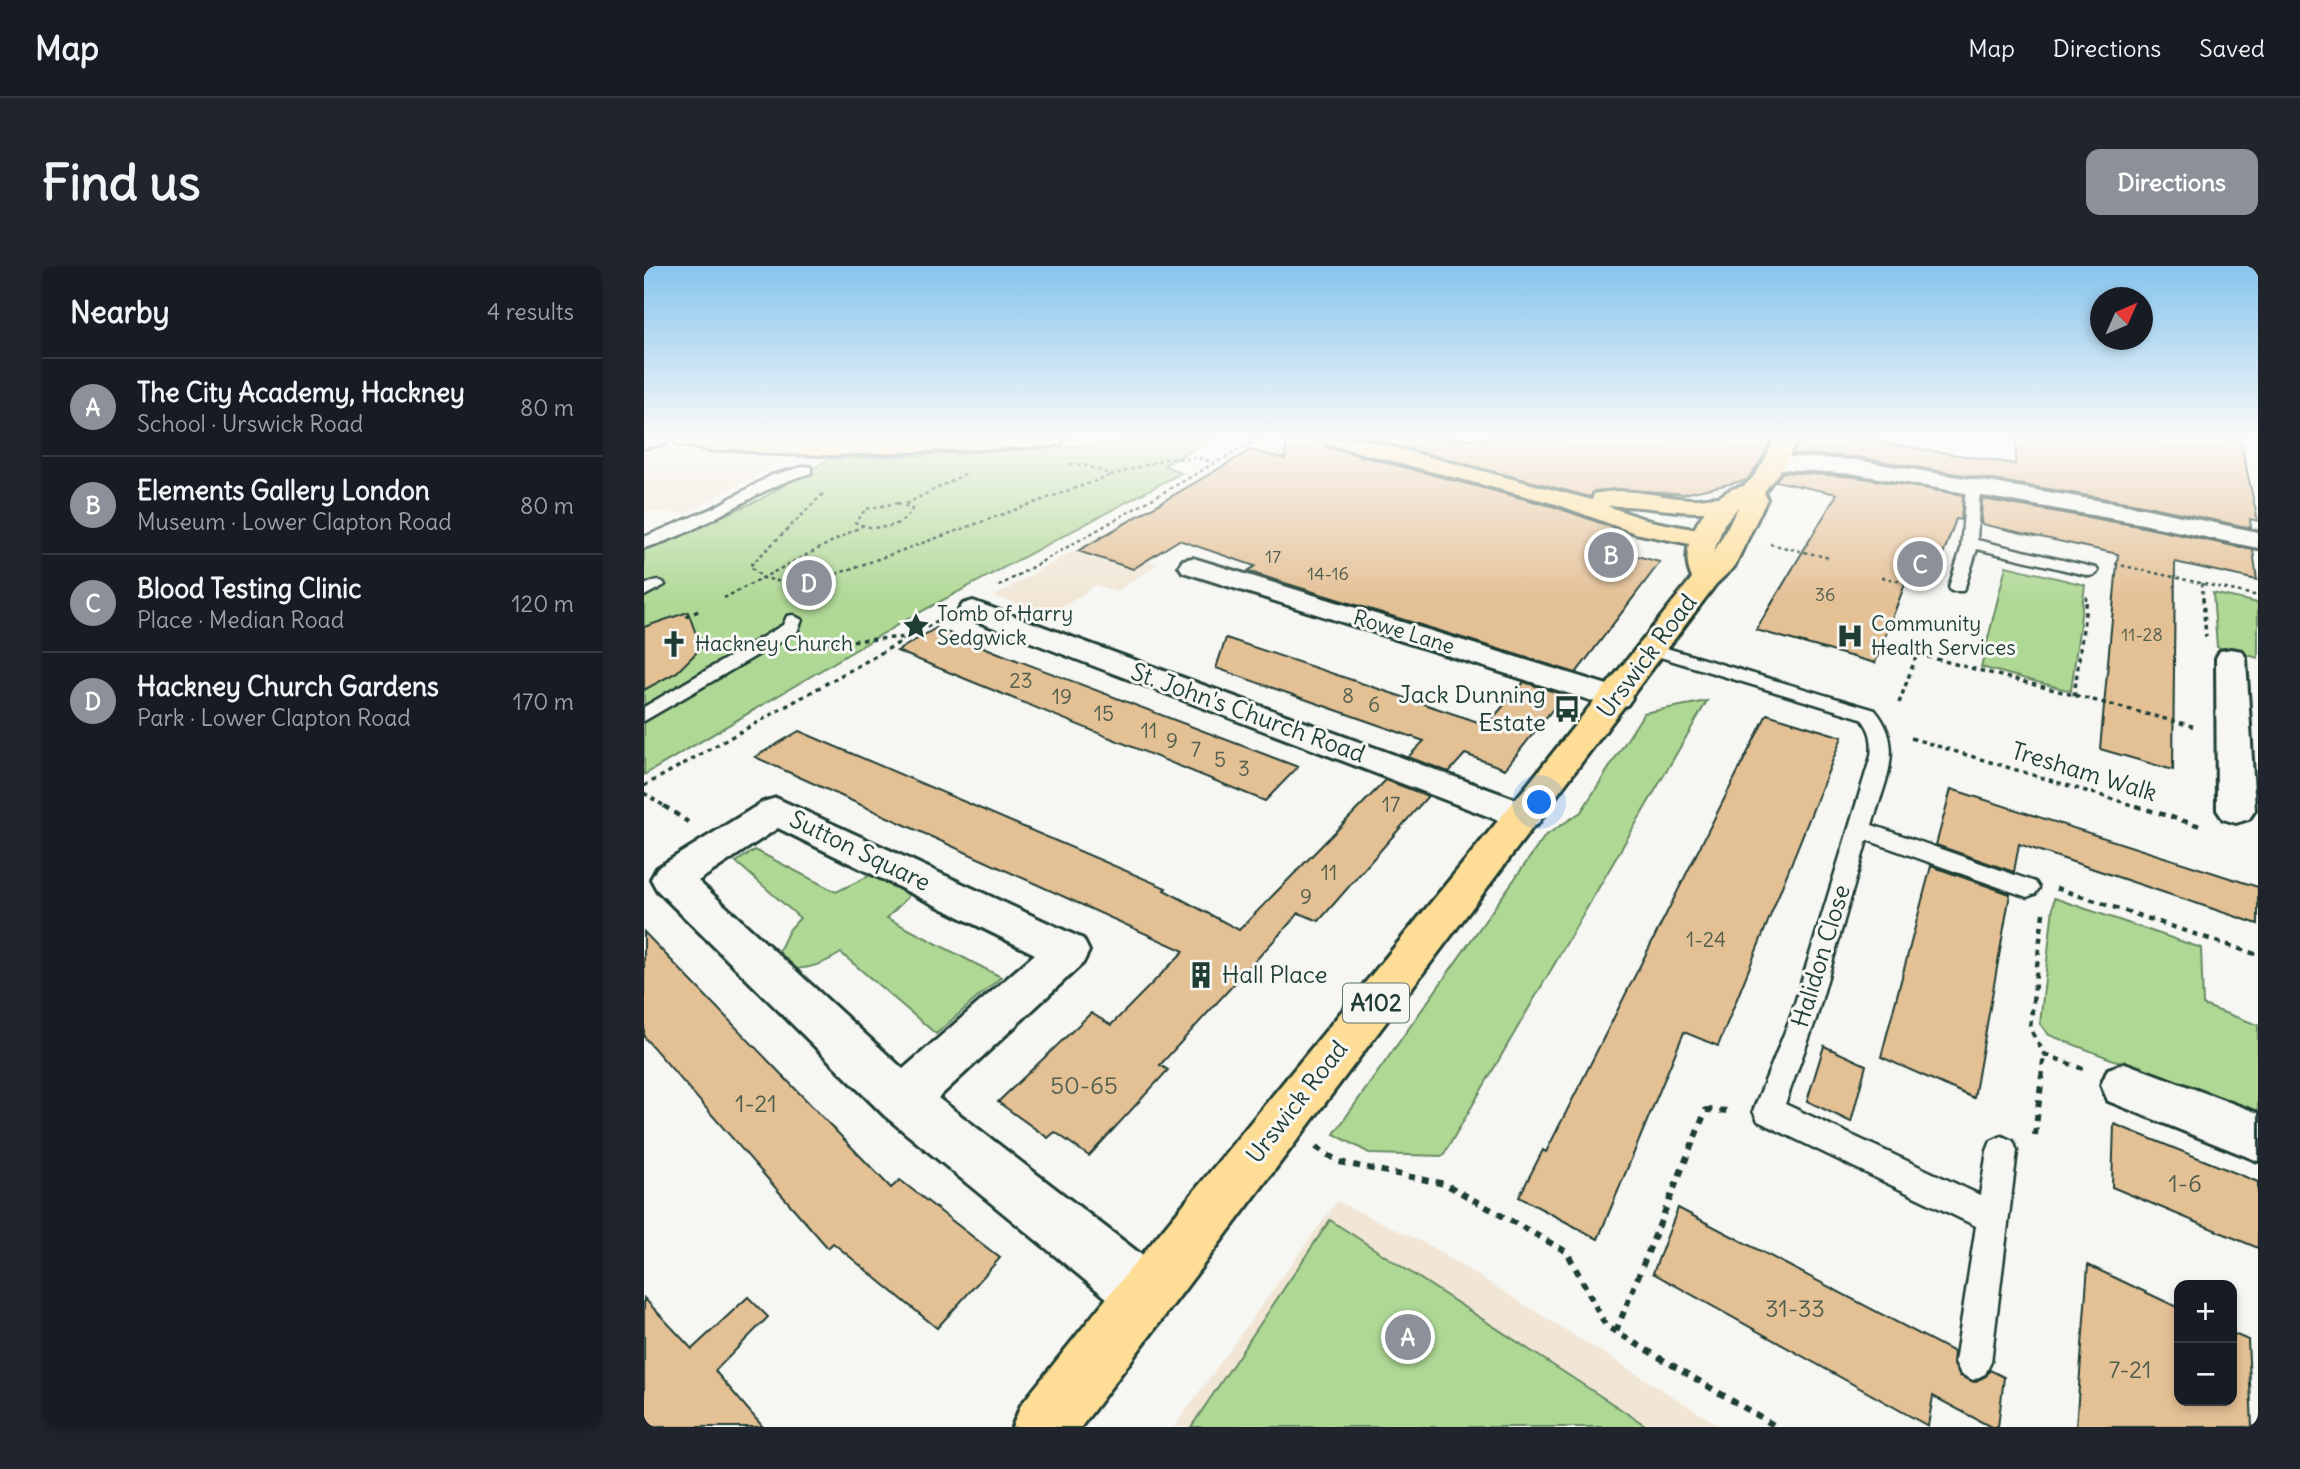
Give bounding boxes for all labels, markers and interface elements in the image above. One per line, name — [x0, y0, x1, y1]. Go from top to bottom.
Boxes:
text: Map — [35, 27, 99, 69]
text: Map — [1968, 33, 2015, 63]
text: Directions — [2053, 33, 2161, 63]
text: Saved — [2199, 33, 2265, 63]
button: Directions — [2086, 149, 2258, 215]
text: Find us — [42, 152, 200, 213]
north arrow — [2090, 287, 2153, 350]
text: Nearby — [70, 293, 170, 331]
text: 4 results — [487, 297, 574, 326]
text: The City Academy, Hackney — [137, 376, 465, 409]
text: A — [86, 393, 100, 422]
text: 80 m — [520, 393, 574, 422]
text: School · Urswick Road — [137, 409, 363, 438]
text: Elements Gallery London — [137, 474, 430, 507]
text: B — [85, 491, 101, 520]
text: 80 m — [520, 491, 574, 520]
text: Museum · Lower Clapton Road — [137, 507, 452, 536]
pin: B — [1588, 529, 1634, 581]
pin: C — [1897, 538, 1943, 590]
house number: 17 — [1265, 545, 1281, 568]
pin: D — [786, 557, 832, 609]
house number: 14-16 — [1307, 562, 1349, 585]
text: Blood Testing Clinic — [137, 572, 361, 605]
house number: 36 — [1815, 583, 1835, 606]
street label: Urswick Road — [1590, 587, 1703, 723]
text: C — [85, 589, 101, 618]
text: 120 m — [511, 589, 574, 618]
place label: Tomb of Harry Sedgwick — [937, 600, 1073, 651]
street label: Rowe Lane — [1350, 603, 1458, 660]
text: Place · Median Road — [137, 605, 344, 634]
place label: Community Health Services — [1871, 610, 2016, 661]
place icon: Tomb of Harry Sedgwick — [901, 611, 931, 641]
hospital icon: Community Health Services — [1835, 621, 1865, 651]
house number: 11-28 — [2121, 623, 2163, 646]
church icon: Hackney Church — [659, 629, 689, 659]
place label: Hackney Church — [695, 630, 853, 657]
street label: St. John's Church Road — [1127, 656, 1370, 768]
house number: 23 — [1009, 667, 1033, 694]
text: Hackney Church Gardens — [137, 670, 439, 703]
place label: Jack Dunning Estate — [1399, 679, 1546, 737]
house number: 8 — [1342, 682, 1354, 709]
house number: 19 — [1052, 683, 1072, 710]
text: D — [85, 687, 101, 716]
text: 170 m — [513, 687, 574, 716]
house number: 6 — [1368, 691, 1380, 718]
bus stop icon: Jack Dunning Estate — [1552, 694, 1582, 724]
house number: 15 — [1094, 700, 1114, 727]
text: Park · Lower Clapton Road — [137, 703, 411, 732]
house number: 11 — [1141, 717, 1157, 744]
house number: 9 — [1166, 727, 1178, 754]
street label: Tresham Walk — [2008, 735, 2161, 807]
house number: 7 — [1191, 736, 1201, 763]
house number: 5 — [1214, 746, 1226, 773]
house number: 3 — [1238, 755, 1250, 782]
your location — [1522, 785, 1556, 819]
house number: 17 — [1382, 791, 1400, 818]
street label: Sutton Square — [785, 803, 936, 897]
house number: 11 — [1321, 859, 1337, 886]
street label: Halidon Close — [1784, 881, 1856, 1031]
house number: 9 — [1300, 883, 1312, 910]
house number: 1-24 — [1686, 926, 1726, 953]
place label: Hall Place — [1222, 959, 1328, 989]
building icon: Hall Place — [1186, 960, 1216, 990]
road number: A102 — [1343, 984, 1409, 1023]
street label: Urswick Road — [1239, 1034, 1353, 1169]
house number: 50-65 — [1050, 1070, 1118, 1100]
house number: 1-21 — [735, 1088, 777, 1118]
house number: 1-6 — [2168, 1168, 2202, 1198]
map controls — [2174, 1280, 2237, 1406]
button: + — [2174, 1280, 2237, 1343]
house number: 31-33 — [1765, 1293, 1825, 1323]
pin: A — [1385, 1311, 1431, 1363]
button: − — [2174, 1343, 2237, 1406]
house number: 7-21 — [2108, 1354, 2152, 1384]

